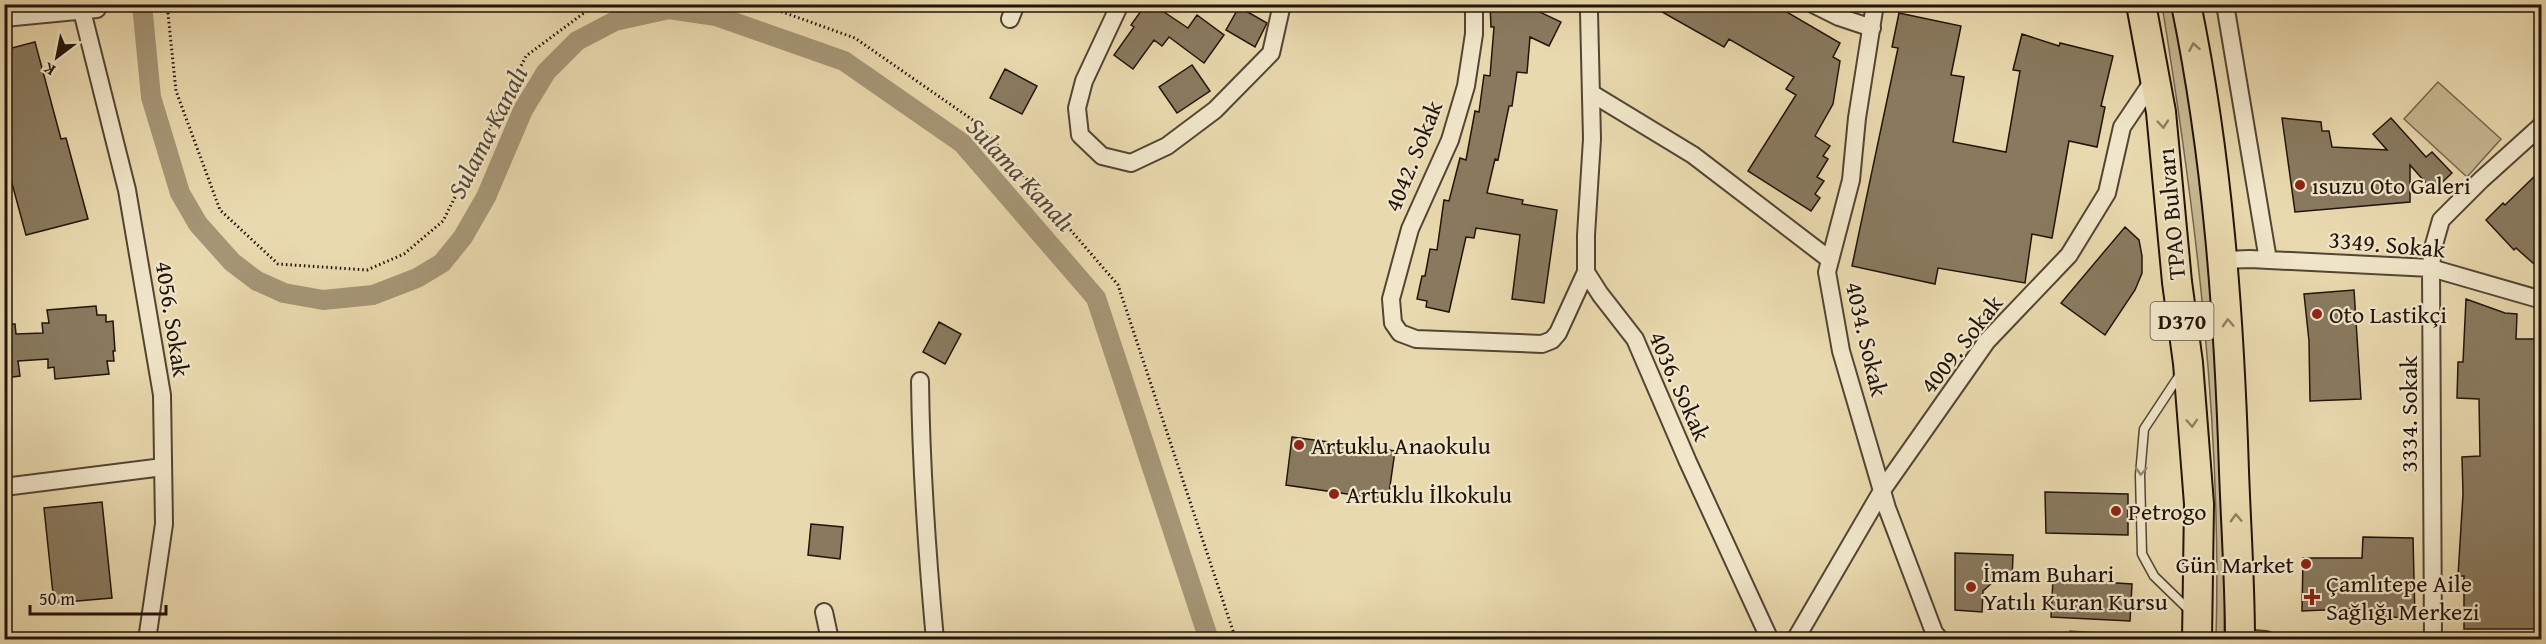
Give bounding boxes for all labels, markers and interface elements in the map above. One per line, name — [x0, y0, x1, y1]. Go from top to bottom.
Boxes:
north arrow — [27, 27, 87, 87]
one-way arrow — [2188, 42, 2201, 52]
text: K — [38, 56, 60, 83]
water label: Sulama Kanalı — [437, 59, 537, 205]
street label: 4042. Sokak — [1375, 94, 1451, 217]
water label: Sulama Kanalı — [958, 108, 1085, 240]
one-way arrow — [2156, 120, 2169, 129]
street label: TPAO Bulvarı — [2148, 147, 2194, 281]
place label: ısuzu Oto Galeri — [2312, 168, 2471, 203]
marker: ısuzu Oto Galeri — [2293, 178, 2307, 192]
street label: 3349. Sokak — [2327, 221, 2448, 267]
street label: 4056. Sokak — [147, 258, 200, 380]
street label: 4034. Sokak — [1837, 278, 1897, 401]
street label: 4009. Sokak — [1911, 286, 2011, 401]
place label: Oto Lastikçi — [2329, 297, 2447, 332]
road number: D370 — [2150, 302, 2214, 340]
marker: Oto Lastikçi — [2310, 307, 2324, 321]
one-way arrow — [2221, 319, 2234, 328]
street label: 4036. Sokak — [1640, 325, 1720, 447]
street label: 3334. Sokak — [2391, 355, 2426, 473]
one-way arrow — [2185, 418, 2198, 427]
place label: Artuklu Anaokulu — [1311, 428, 1491, 463]
marker: Artuklu Anaokulu — [1292, 438, 1306, 452]
one-way arrow — [2134, 467, 2147, 476]
place label: Artuklu İlkokulu — [1346, 477, 1512, 512]
marker: Artuklu İlkokulu — [1327, 487, 1341, 501]
place label: Petrogo — [2128, 494, 2207, 529]
marker: Petrogo — [2109, 504, 2123, 518]
one-way arrow — [2229, 514, 2242, 523]
place label: Gün Market — [2176, 547, 2295, 582]
place label: İmam Buhari Yatılı Kuran Kursu — [1983, 556, 2168, 619]
marker: Gün Market — [2299, 557, 2313, 571]
place label: Çamlıtepe Aile Sağlığı Merkezi — [2326, 566, 2480, 629]
scale bar — [30, 578, 166, 616]
marker: İmam Buhari Yatılı Kuran Kursu — [1964, 580, 1978, 594]
text: 50 m — [39, 585, 75, 612]
marker: Çamlıtepe Aile Sağlığı Merkezi — [2303, 588, 2321, 606]

